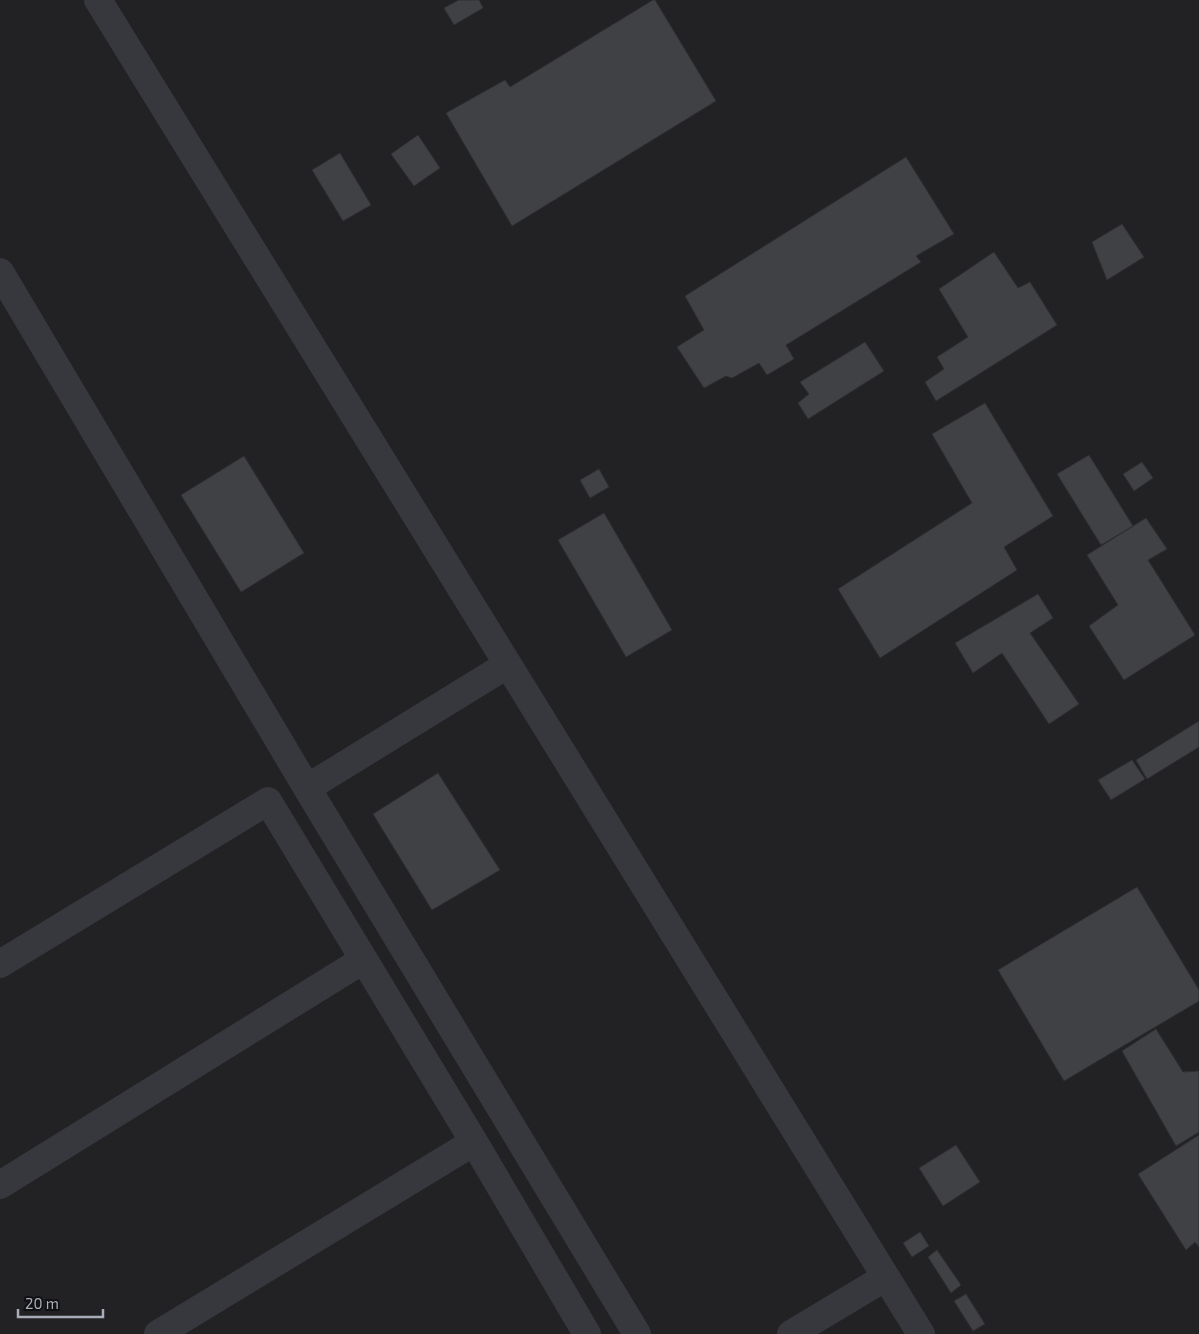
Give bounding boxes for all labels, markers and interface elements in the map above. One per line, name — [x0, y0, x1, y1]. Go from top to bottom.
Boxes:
scale bar — [18, 1286, 102, 1318]
text: 20 m — [25, 1294, 59, 1312]

